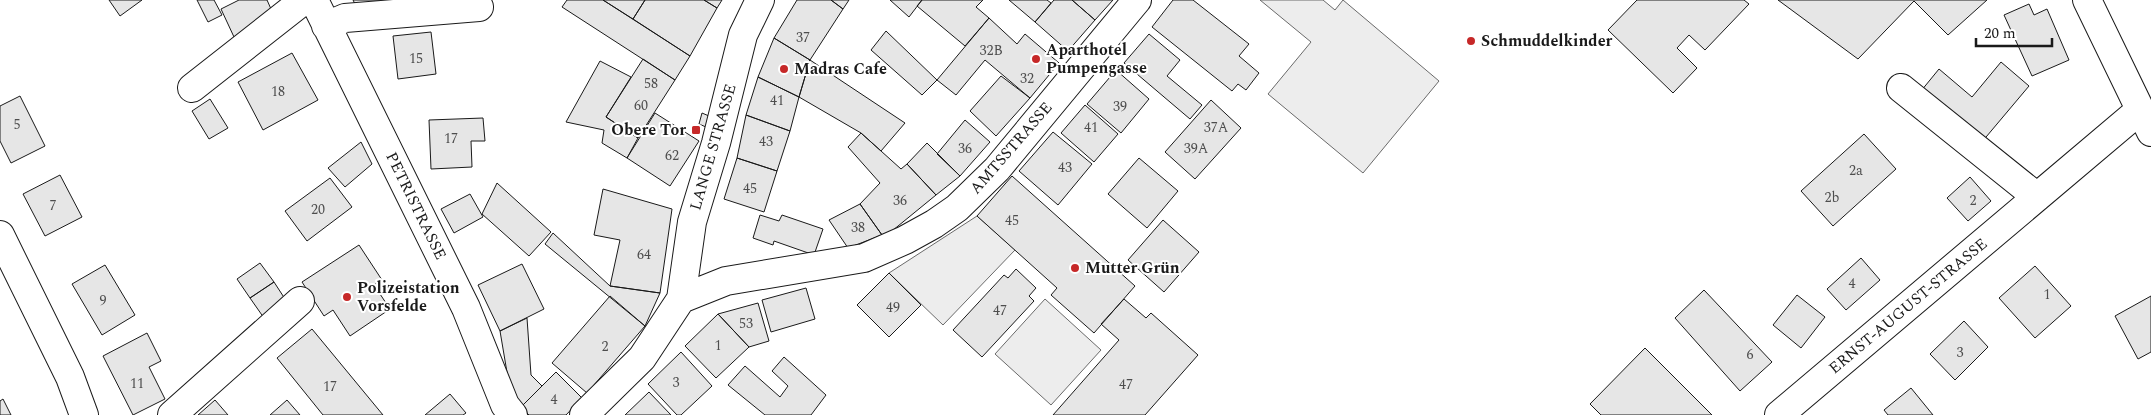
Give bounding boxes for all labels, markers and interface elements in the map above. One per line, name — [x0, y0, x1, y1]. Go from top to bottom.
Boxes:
scale bar — [1976, 15, 2052, 47]
text: 20 m — [1984, 22, 2016, 45]
house number: 37 — [796, 27, 810, 48]
place label: Schmuddelkinder — [1481, 29, 1613, 53]
marker: Schmuddelkinder — [1465, 35, 1477, 47]
place label: Aparthotel Pumpengasse — [1046, 38, 1147, 80]
house number: 32B — [979, 40, 1003, 61]
house number: 15 — [409, 48, 423, 69]
marker: Aparthotel Pumpengasse — [1030, 53, 1042, 65]
place label: Madras Cafe — [794, 57, 887, 81]
marker: Madras Cafe — [778, 63, 790, 75]
house number: 32 — [1020, 68, 1034, 89]
house number: 58 — [644, 73, 658, 94]
house number: 18 — [271, 81, 285, 102]
street label: LANGE STRASSE — [683, 81, 743, 213]
house number: 41 — [770, 90, 784, 111]
house number: 60 — [634, 95, 648, 116]
street label: AMTSSTRASSE — [964, 96, 1058, 200]
house number: 39 — [1113, 96, 1127, 117]
house number: 5 — [14, 114, 21, 135]
house number: 41 — [1084, 117, 1098, 138]
house number: 37A — [1204, 117, 1229, 138]
place label: Obere Tor — [611, 118, 686, 142]
marker: Obere Tor — [690, 124, 702, 136]
house number: 17 — [444, 128, 458, 149]
house number: 43 — [759, 131, 773, 152]
house number: 36 — [958, 138, 972, 159]
house number: 39A — [1184, 138, 1209, 159]
house number: 62 — [665, 145, 679, 166]
street label: PETRISTRASSE — [379, 148, 453, 264]
house number: 43 — [1058, 157, 1072, 178]
house number: 2a — [1849, 160, 1863, 181]
house number: 45 — [743, 178, 757, 199]
house number: 2b — [1825, 187, 1840, 208]
house number: 36 — [893, 190, 907, 211]
house number: 2 — [1970, 190, 1977, 211]
house number: 7 — [50, 195, 57, 216]
house number: 20 — [311, 199, 325, 220]
house number: 45 — [1005, 210, 1019, 231]
house number: 38 — [851, 217, 865, 238]
street label: ERNST-AUGUST-STRASSE — [1823, 232, 1993, 380]
house number: 64 — [637, 244, 651, 265]
place label: Mutter Grün — [1085, 256, 1180, 280]
marker: Mutter Grün — [1069, 262, 1081, 274]
house number: 4 — [1849, 273, 1856, 294]
place label: Polizeistation Vorsfelde — [357, 276, 460, 318]
house number: 1 — [2044, 284, 2051, 305]
house number: 9 — [100, 290, 107, 311]
marker: Polizeistation Vorsfelde — [341, 291, 353, 303]
house number: 49 — [886, 297, 900, 318]
house number: 47 — [993, 300, 1007, 321]
house number: 53 — [739, 313, 753, 334]
house number: 1 — [715, 335, 722, 356]
house number: 2 — [602, 336, 609, 357]
house number: 3 — [1957, 342, 1964, 363]
house number: 6 — [1747, 344, 1754, 365]
house number: 3 — [673, 372, 680, 393]
house number: 11 — [130, 373, 144, 394]
house number: 47 — [1119, 374, 1133, 395]
house number: 17 — [323, 376, 337, 397]
house number: 4 — [551, 389, 558, 410]

